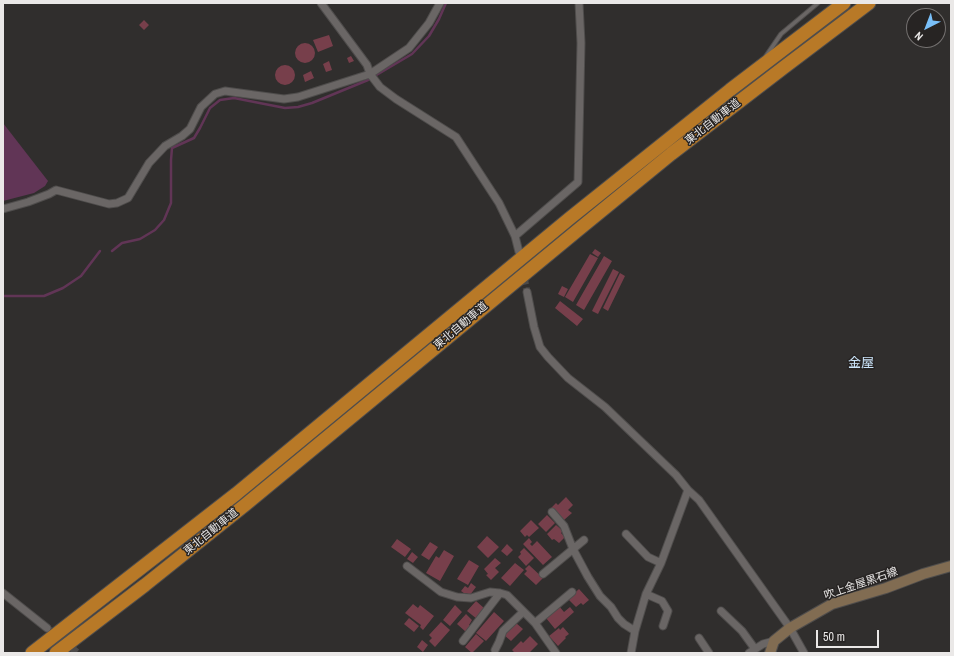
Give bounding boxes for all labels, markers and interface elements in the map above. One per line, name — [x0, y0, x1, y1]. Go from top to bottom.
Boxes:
north arrow — [906, 8, 946, 48]
text: N — [912, 29, 926, 44]
street label: 東北自動車道 — [683, 96, 743, 148]
street label: 東北自動車道 — [431, 300, 491, 352]
district label: 金屋 — [848, 356, 874, 372]
street label: 東北自動車道 — [181, 506, 241, 558]
street label: 吹上金屋黒石線 — [822, 565, 900, 603]
scale bar — [818, 622, 881, 648]
text: 50 m — [823, 629, 845, 645]

